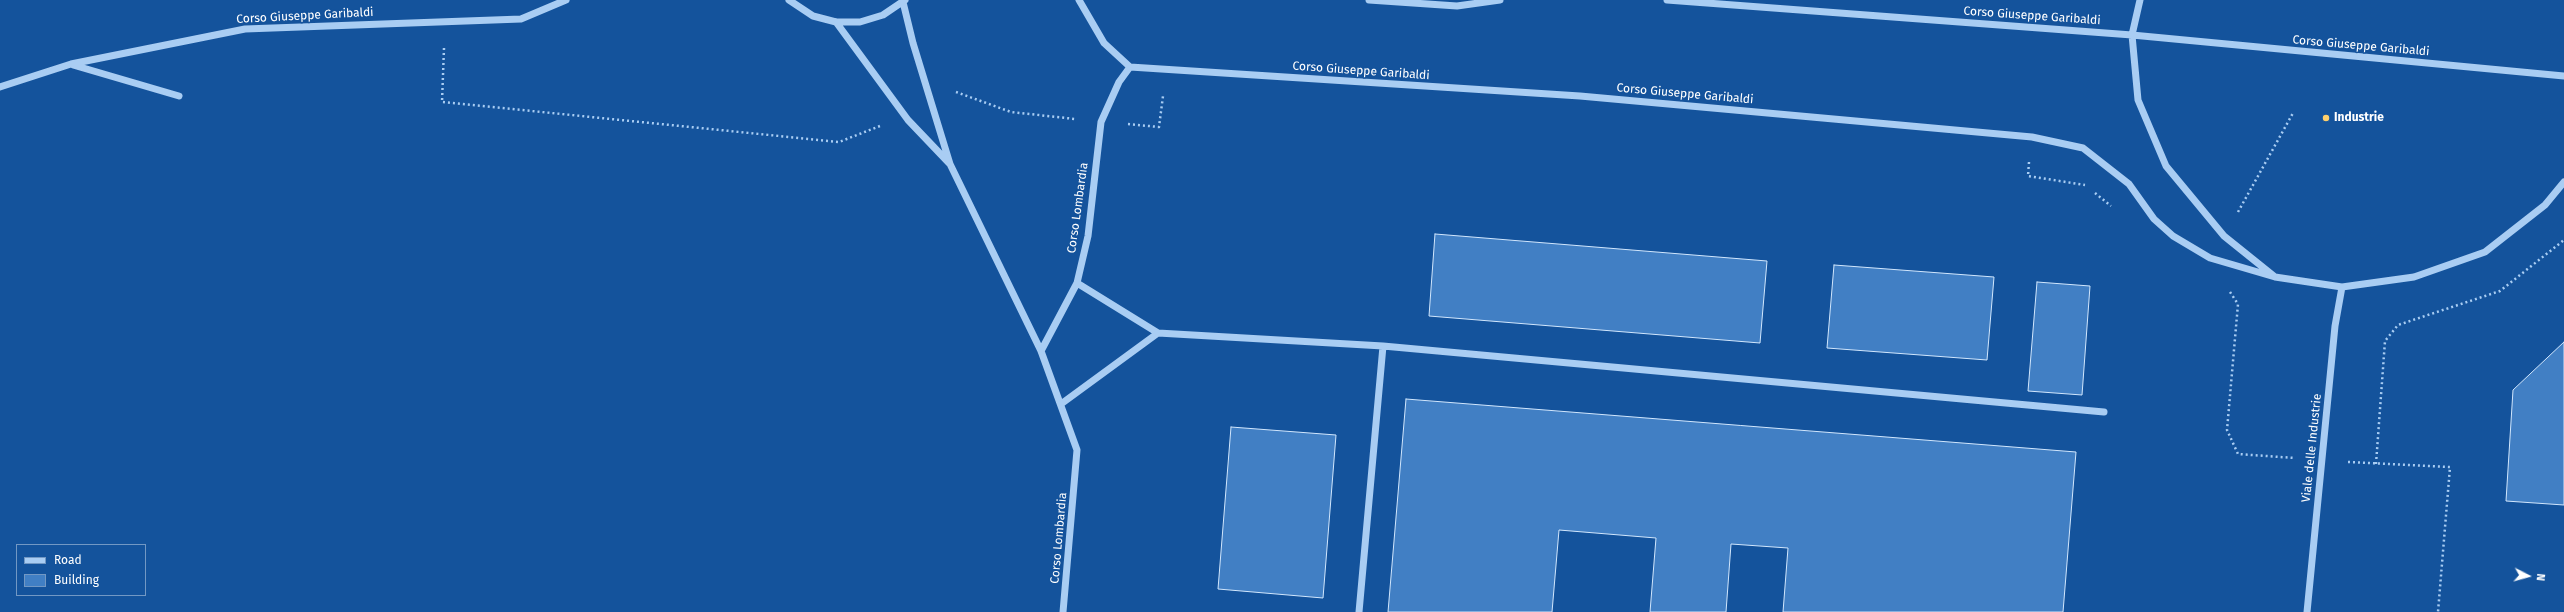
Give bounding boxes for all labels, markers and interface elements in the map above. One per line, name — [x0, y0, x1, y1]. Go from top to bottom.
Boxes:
street label: Corso Giuseppe Garibaldi — [1963, 4, 2101, 28]
street label: Corso Giuseppe Garibaldi — [236, 5, 374, 27]
street label: Corso Giuseppe Garibaldi — [2292, 33, 2430, 59]
street label: Corso Giuseppe Garibaldi — [1292, 59, 1430, 83]
street label: Corso Giuseppe Garibaldi — [1616, 81, 1754, 107]
place label: Industrie — [2334, 111, 2384, 125]
marker: Industrie — [2321, 113, 2331, 123]
street label: Corso Lombardia — [1064, 162, 1092, 254]
street label: Viale delle Industrie — [2299, 393, 2325, 503]
street label: Corso Lombardia — [1048, 492, 1070, 584]
legend — [16, 544, 146, 596]
text: Road — [54, 553, 82, 567]
north arrow — [2508, 556, 2548, 596]
text: Building — [54, 573, 99, 587]
text: N — [2534, 573, 2547, 582]

